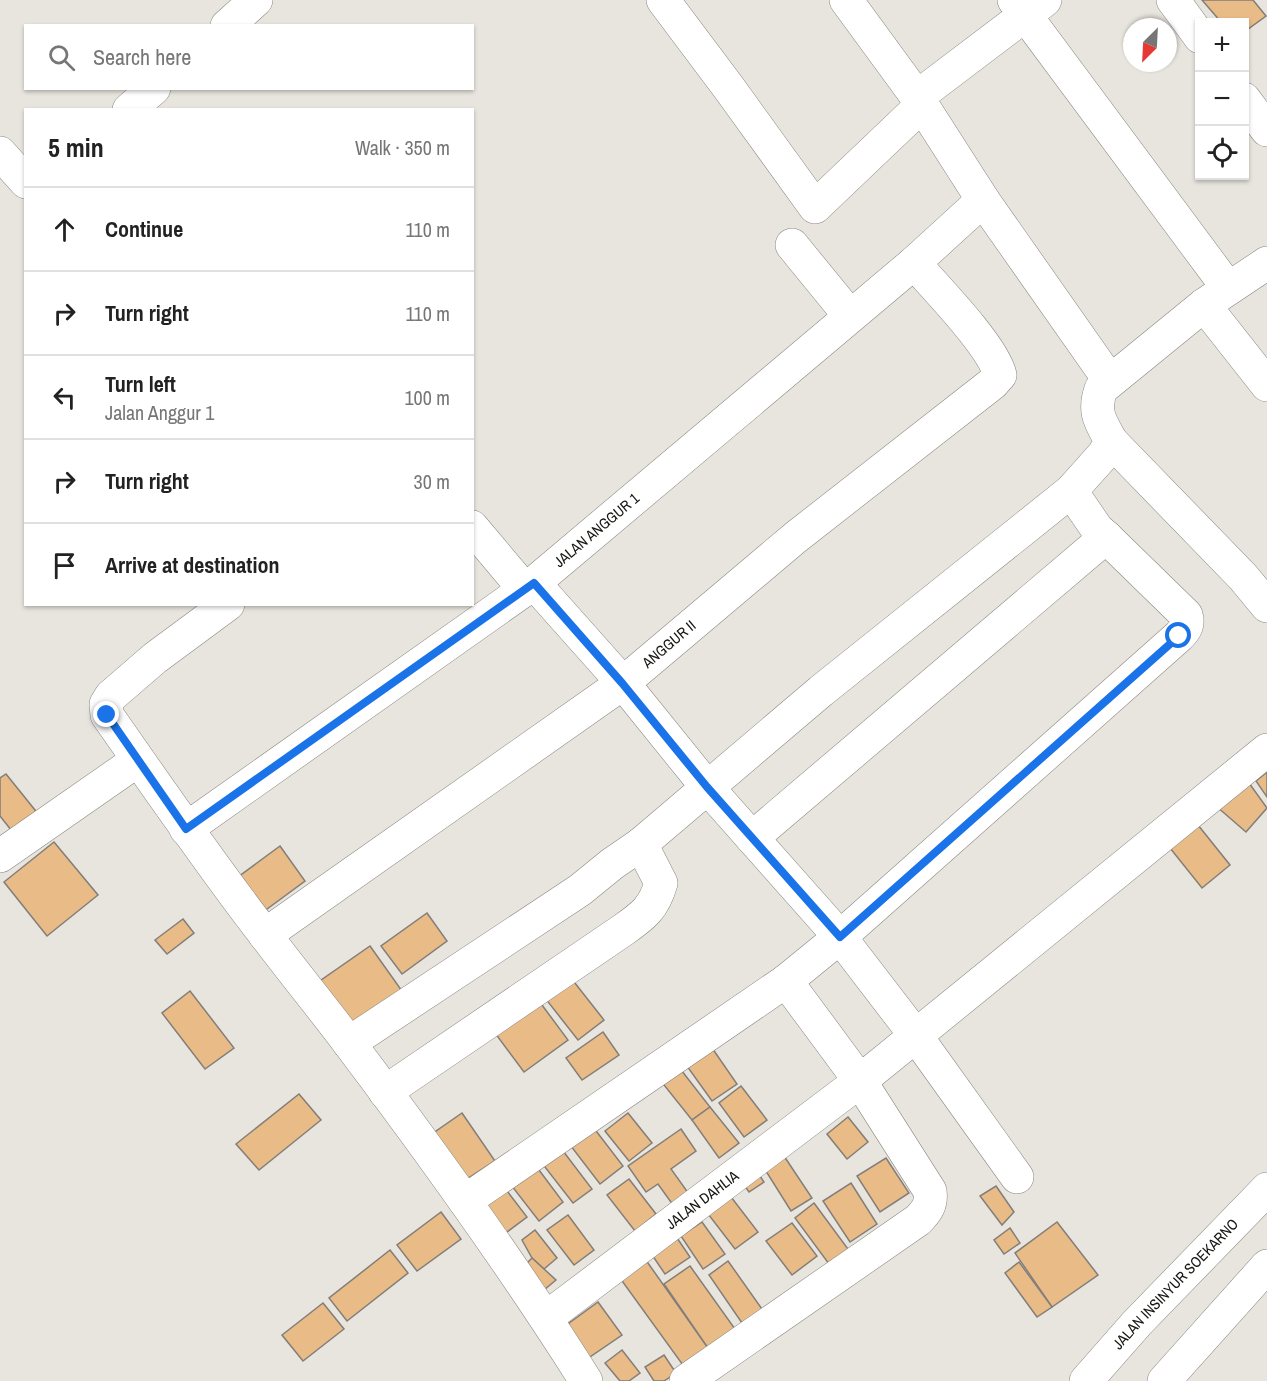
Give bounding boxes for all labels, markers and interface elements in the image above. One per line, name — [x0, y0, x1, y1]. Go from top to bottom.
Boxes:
north arrow — [1123, 18, 1177, 72]
map controls — [1195, 18, 1249, 180]
button: + — [1195, 18, 1249, 72]
search box — [24, 24, 474, 90]
icon: search — [45, 41, 78, 74]
text: Search here — [93, 42, 191, 72]
button: − — [1195, 72, 1249, 126]
button: locate — [1195, 126, 1249, 180]
text: 5 min — [48, 130, 104, 165]
text: Walk · 350 m — [355, 134, 450, 161]
icon: ahead — [48, 213, 81, 246]
text: Continue — [105, 214, 183, 244]
text: 110 m — [406, 216, 450, 243]
icon: right — [48, 297, 81, 330]
text: Turn right — [105, 298, 189, 328]
text: 110 m — [406, 300, 450, 327]
text: Turn left — [105, 369, 176, 399]
icon: left — [48, 381, 81, 414]
text: 100 m — [404, 384, 450, 411]
text: Jalan Anggur 1 — [105, 399, 214, 426]
icon: right — [48, 465, 81, 498]
text: Turn right — [105, 466, 189, 496]
text: 30 m — [414, 468, 450, 495]
street label: JALAN ANGGUR 1 — [549, 488, 643, 572]
icon: arrive — [48, 549, 81, 582]
text: Arrive at destination — [105, 550, 279, 580]
street label: ANGGUR II — [637, 615, 700, 673]
route start — [1165, 622, 1191, 648]
route end — [93, 701, 119, 727]
street label: JALAN DAHLIA — [661, 1165, 744, 1234]
street label: JALAN INSINYUR SOEKARNO — [1108, 1214, 1243, 1354]

